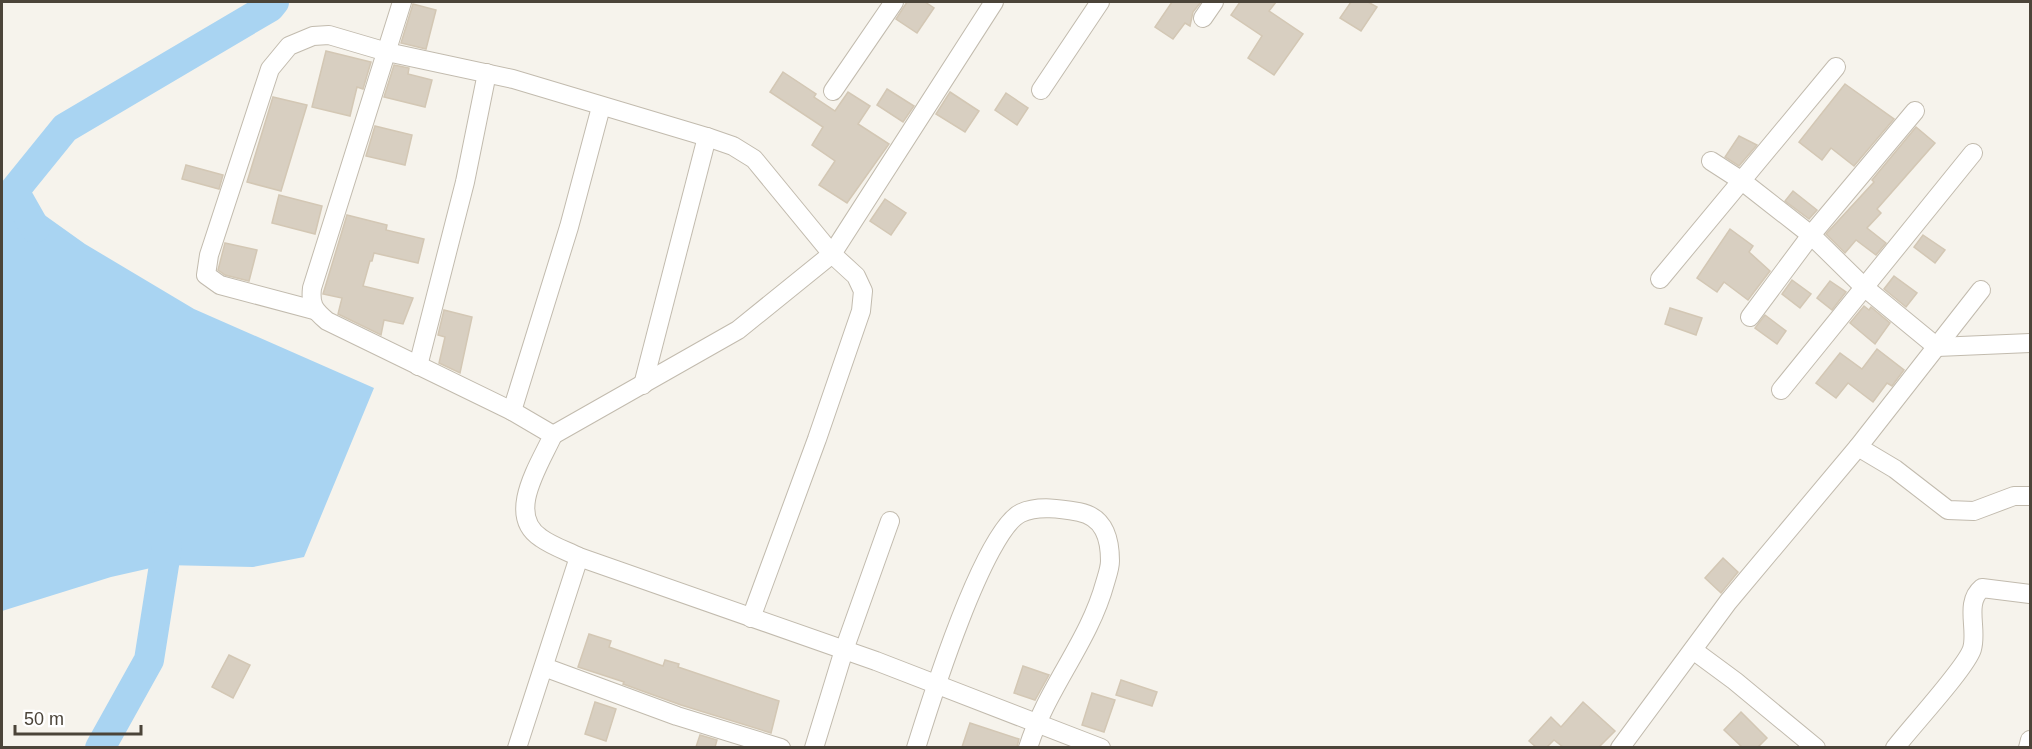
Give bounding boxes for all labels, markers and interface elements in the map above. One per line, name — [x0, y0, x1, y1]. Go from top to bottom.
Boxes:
scale bar — [15, 698, 141, 736]
text: 50 m — [24, 709, 64, 729]

